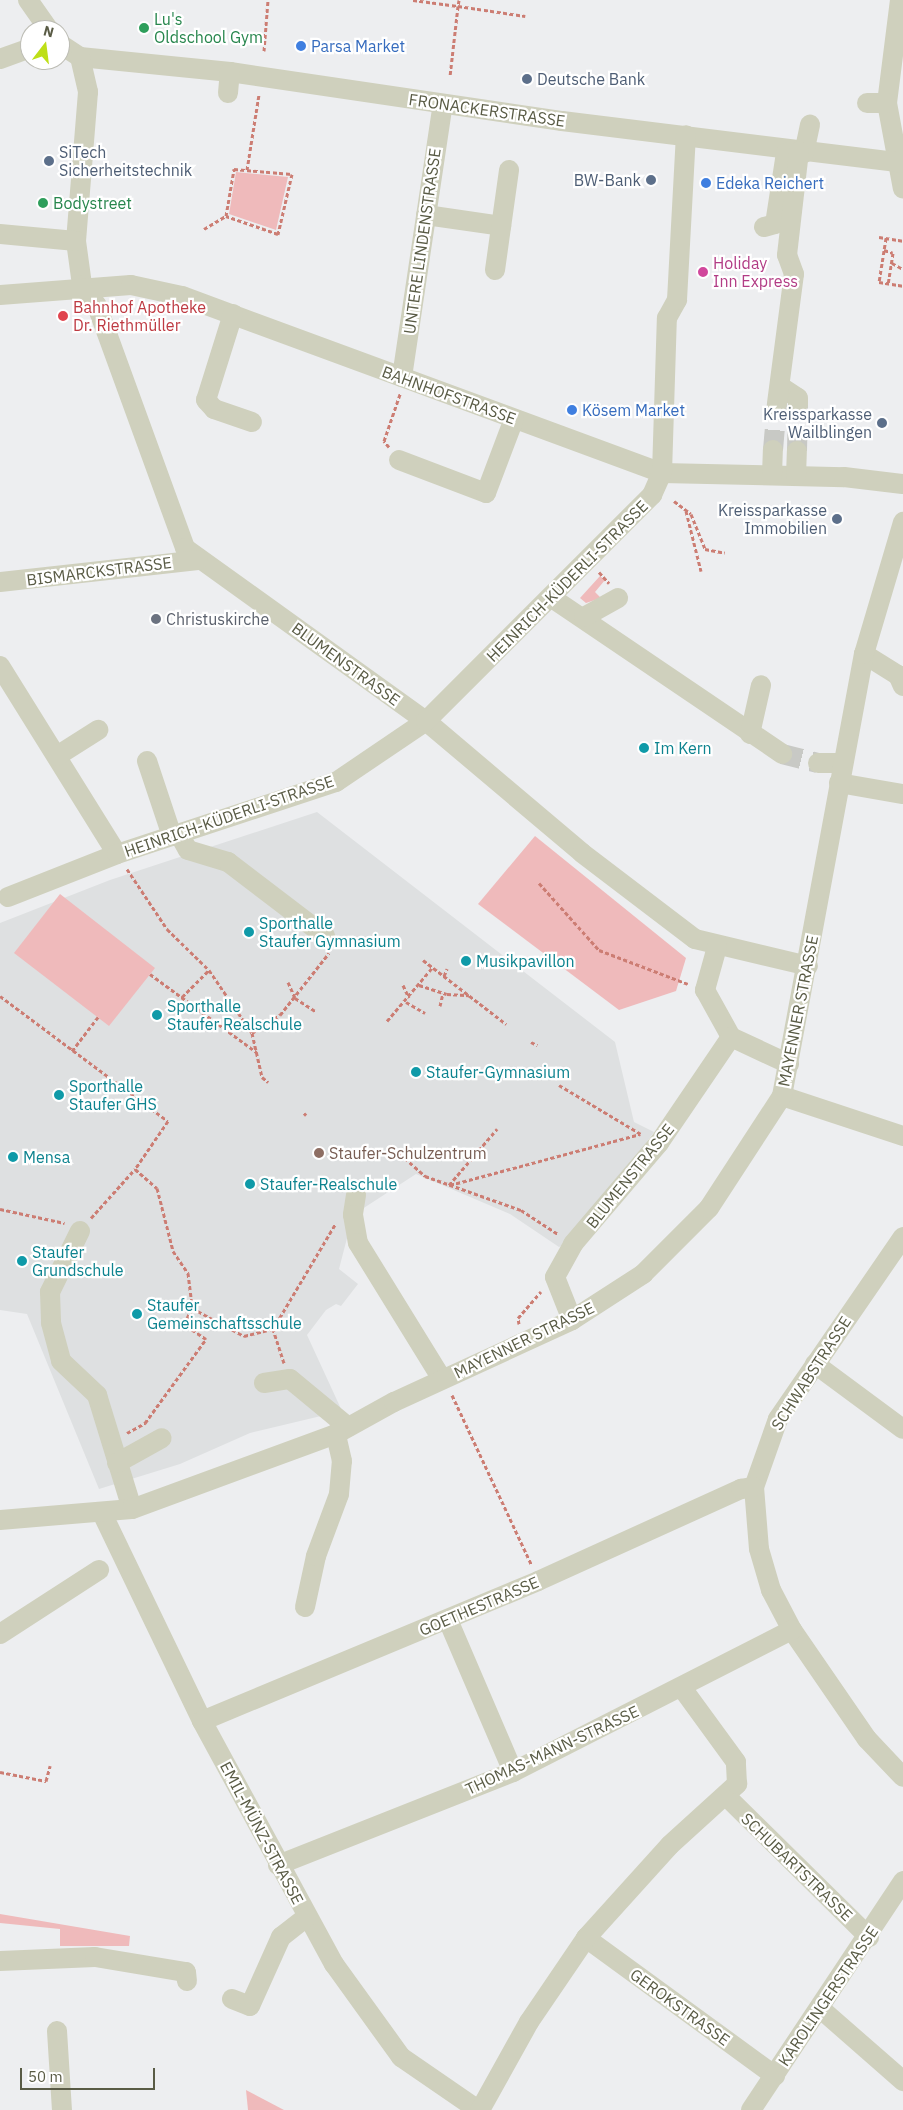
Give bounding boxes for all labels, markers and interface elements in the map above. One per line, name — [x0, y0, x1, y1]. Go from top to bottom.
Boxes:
place label: Lu's Oldschool Gym — [154, 9, 263, 47]
north arrow — [20, 20, 70, 70]
text: N — [41, 21, 56, 41]
marker: Lu's Oldschool Gym — [138, 22, 150, 34]
place label: Parsa Market — [311, 36, 405, 56]
marker: Parsa Market — [295, 40, 307, 52]
place label: Deutsche Bank — [537, 69, 645, 89]
marker: Deutsche Bank — [521, 73, 533, 85]
street label: FRONACKERSTRASSE — [408, 90, 566, 130]
place label: SiTech Sicherheitstechnik — [59, 142, 192, 180]
street label: UNTERE LINDENSTRASSE — [399, 147, 445, 335]
marker: SiTech Sicherheitstechnik — [43, 155, 55, 167]
place label: BW-Bank — [574, 170, 641, 190]
place label: Edeka Reichert — [716, 173, 824, 193]
marker: BW-Bank — [645, 174, 657, 186]
marker: Edeka Reichert — [700, 177, 712, 189]
place label: Bodystreet — [53, 193, 132, 213]
marker: Bodystreet — [37, 197, 49, 209]
place label: Holiday Inn Express — [713, 253, 798, 291]
marker: Holiday Inn Express — [697, 266, 709, 278]
place label: Bahnhof Apotheke Dr. Riethmüller — [73, 297, 206, 335]
marker: Bahnhof Apotheke Dr. Riethmüller — [57, 310, 69, 322]
street label: BAHNHOFSTRASSE — [379, 362, 519, 428]
place label: Kösem Market — [582, 400, 685, 420]
marker: Kösem Market — [566, 404, 578, 416]
place label: Kreissparkasse Wailblingen — [763, 404, 872, 442]
marker: Kreissparkasse Wailblingen — [876, 417, 888, 429]
street label: HEINRICH-KÜDERLI-STRASSE — [482, 496, 652, 666]
place label: Kreissparkasse Immobilien — [718, 500, 827, 538]
marker: Kreissparkasse Immobilien — [831, 513, 843, 525]
street label: BISMARCKSTRASSE — [25, 553, 173, 589]
place label: Christuskirche — [166, 609, 269, 629]
marker: Christuskirche — [150, 613, 162, 625]
street label: BLUMENSTRASSE — [288, 618, 404, 710]
place label: Im Kern — [654, 738, 712, 758]
marker: Im Kern — [638, 742, 650, 754]
street label: HEINRICH-KÜDERLI-STRASSE — [122, 771, 336, 861]
place label: Sporthalle Staufer Gymnasium — [259, 913, 401, 951]
marker: Sporthalle Staufer Gymnasium — [243, 926, 255, 938]
street label: MAYENNER STRASSE — [774, 934, 822, 1088]
place label: Musikpavillon — [476, 951, 575, 971]
marker: Musikpavillon — [460, 955, 472, 967]
place label: Sporthalle Staufer Realschule — [167, 996, 302, 1034]
marker: Sporthalle Staufer Realschule — [151, 1009, 163, 1021]
place label: Staufer-Gymnasium — [426, 1062, 570, 1082]
marker: Staufer-Gymnasium — [410, 1066, 422, 1078]
place label: Sporthalle Staufer GHS — [69, 1076, 157, 1114]
marker: Sporthalle Staufer GHS — [53, 1089, 65, 1101]
street label: BLUMENSTRASSE — [582, 1120, 678, 1232]
place label: Staufer-Schulzentrum — [329, 1143, 487, 1163]
place label: Mensa — [23, 1147, 70, 1167]
marker: Staufer-Schulzentrum — [313, 1147, 325, 1159]
marker: Mensa — [7, 1151, 19, 1163]
place label: Staufer-Realschule — [260, 1174, 397, 1194]
marker: Staufer-Realschule — [244, 1178, 256, 1190]
place label: Staufer Grundschule — [32, 1242, 124, 1280]
marker: Staufer Grundschule — [16, 1255, 28, 1267]
place label: Staufer Gemeinschaftsschule — [147, 1295, 302, 1333]
street label: MAYENNER STRASSE — [451, 1298, 597, 1382]
marker: Staufer Gemeinschaftsschule — [131, 1308, 143, 1320]
street label: SCHWABSTRASSE — [767, 1312, 855, 1434]
street label: GOETHESTRASSE — [416, 1572, 542, 1640]
street label: THOMAS-MANN-STRASSE — [462, 1701, 642, 1799]
street label: EMIL-MÜNZ-STRASSE — [216, 1758, 308, 1908]
street label: SCHUBARTSTRASSE — [737, 1809, 857, 1925]
street label: KAROLINGERSTRASSE — [774, 1922, 882, 2070]
street label: GEROKSTRASSE — [626, 1964, 734, 2050]
scale bar — [22, 2058, 158, 2090]
text: 50 m — [28, 2067, 63, 2086]

